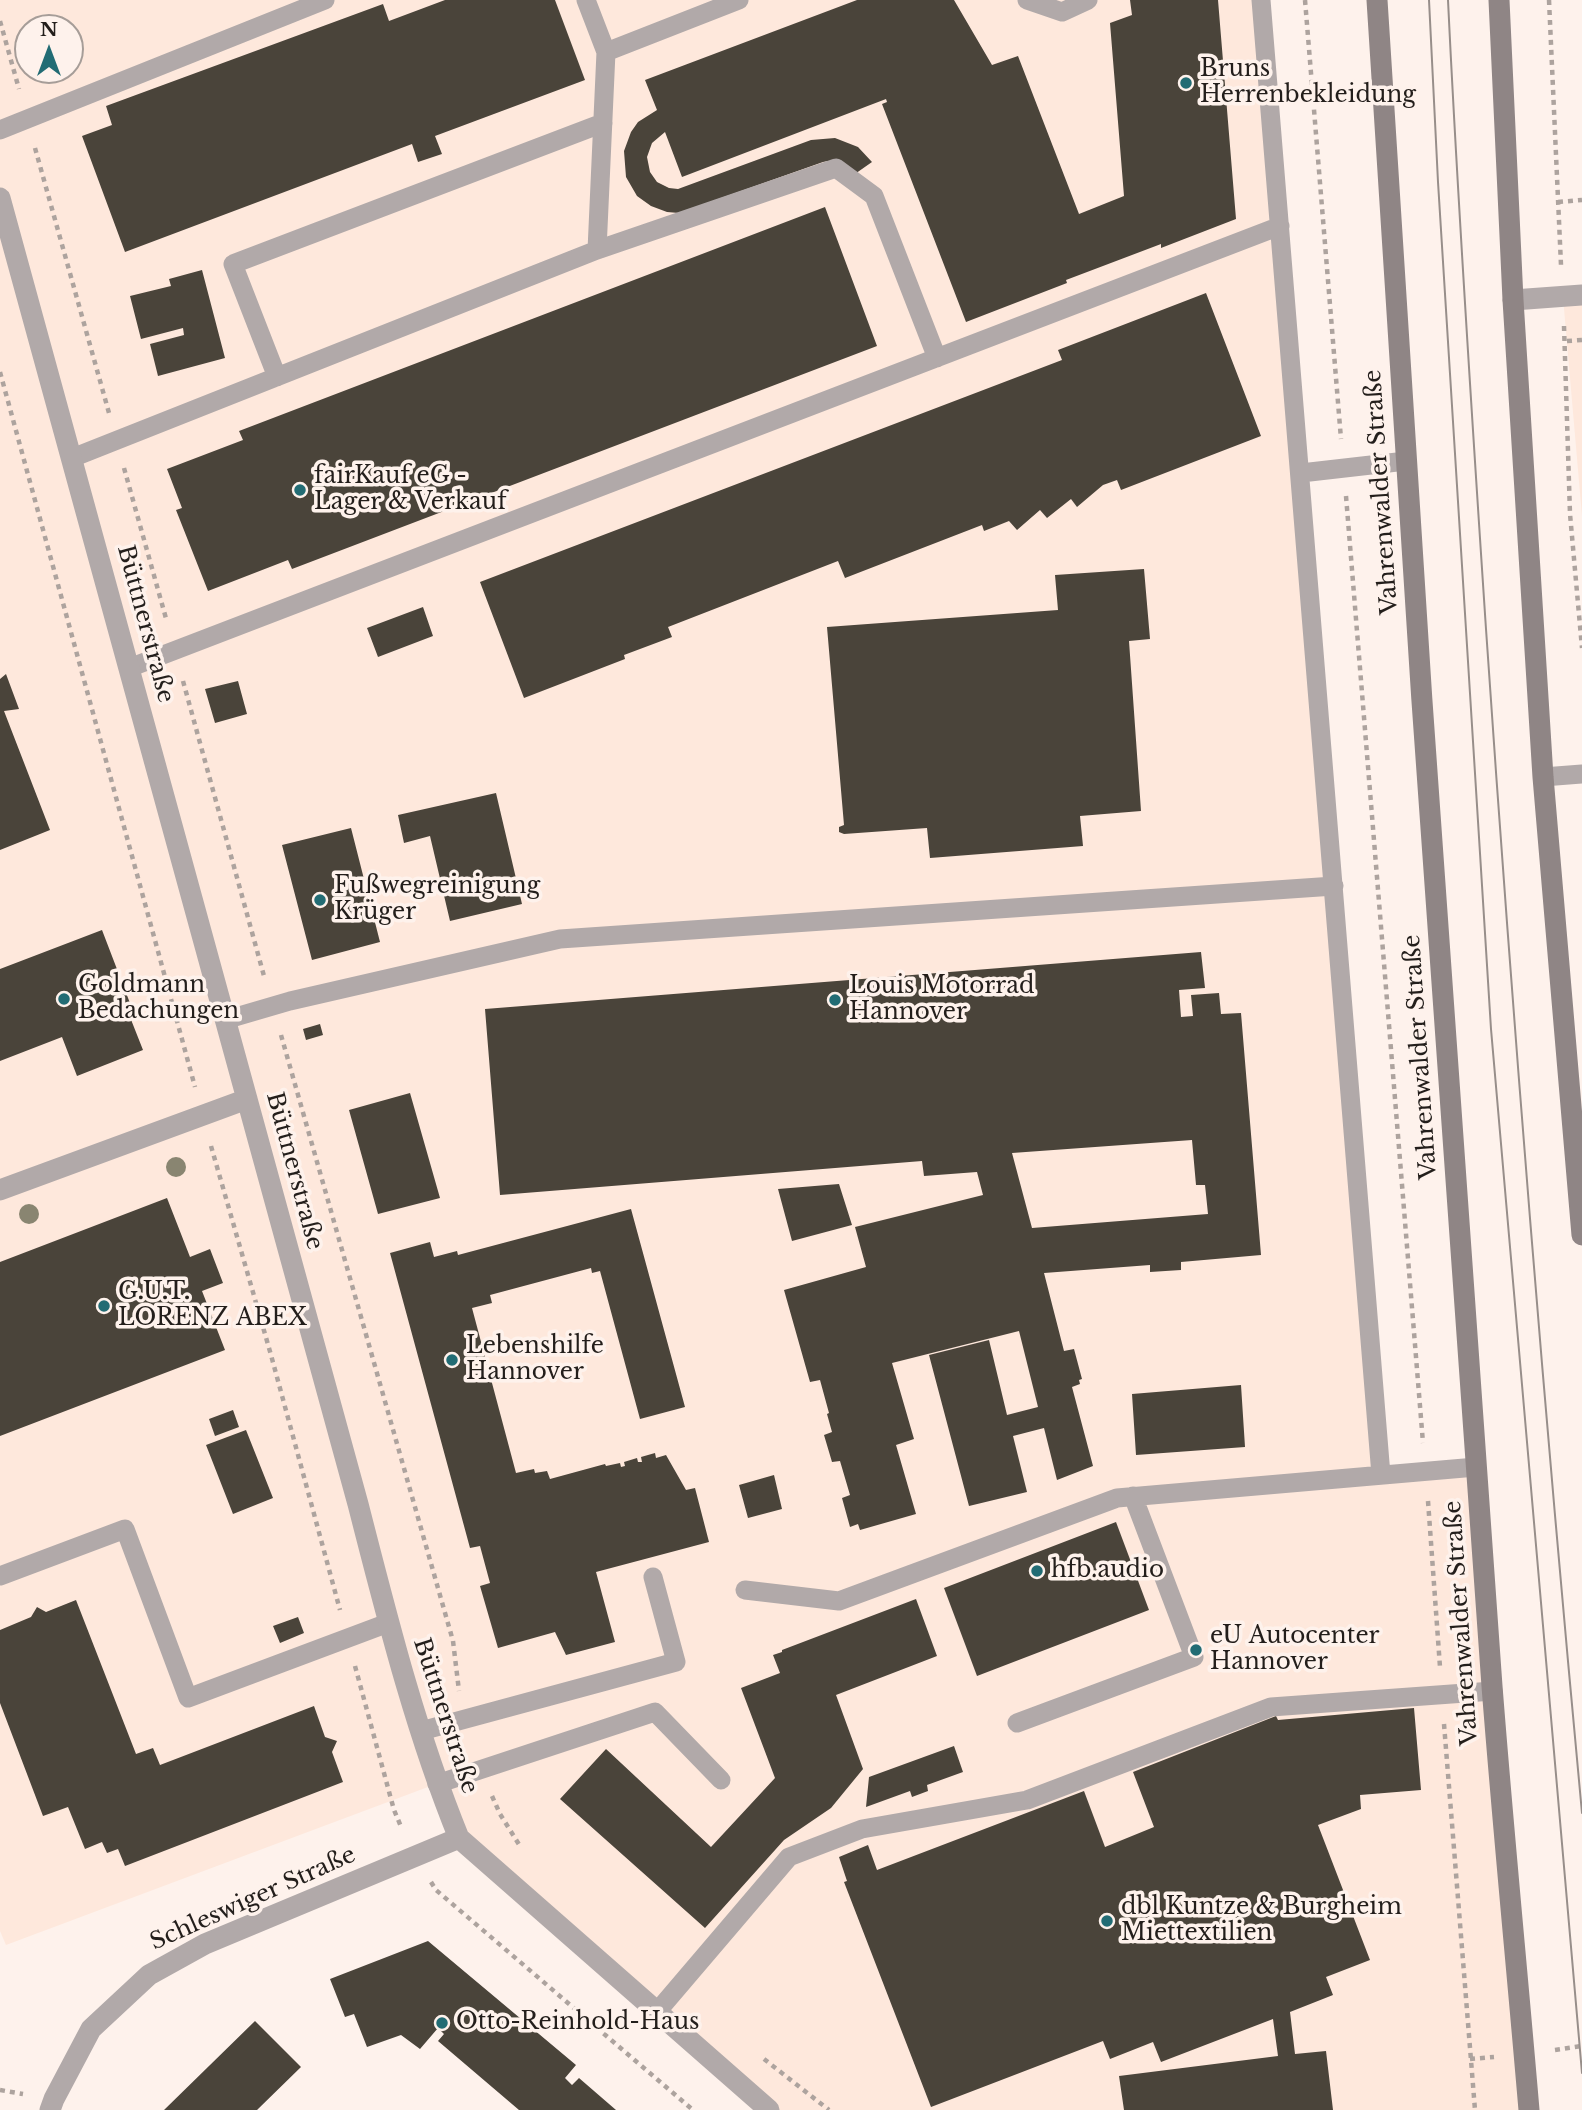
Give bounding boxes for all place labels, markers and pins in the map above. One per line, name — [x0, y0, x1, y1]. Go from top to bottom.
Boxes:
place label: Bruns Herrenbekleidung — [1200, 56, 1416, 110]
marker: Bruns Herrenbekleidung — [1178, 75, 1194, 91]
place label: fairKauf eG - Lager & Verkauf — [314, 463, 507, 517]
marker: fairKauf eG - Lager & Verkauf — [292, 482, 308, 498]
place label: Fußwegreinigung Krüger — [334, 873, 540, 927]
marker: Fußwegreinigung Krüger — [312, 892, 328, 908]
place label: Goldmann Bedachungen — [78, 972, 239, 1026]
place label: Louis Motorrad Hannover — [849, 973, 1034, 1027]
marker: Goldmann Bedachungen — [56, 991, 72, 1007]
marker: Louis Motorrad Hannover — [827, 992, 843, 1008]
place label: G.U.T. LORENZ ABEX — [118, 1279, 307, 1333]
marker: G.U.T. LORENZ ABEX — [96, 1298, 112, 1314]
place label: Lebenshilfe Hannover — [466, 1333, 604, 1387]
marker: Lebenshilfe Hannover — [444, 1352, 460, 1368]
place label: hfb.audio — [1051, 1557, 1164, 1585]
marker: hfb.audio — [1029, 1563, 1045, 1579]
place label: eU Autocenter Hannover — [1210, 1623, 1380, 1677]
marker: eU Autocenter Hannover — [1188, 1642, 1204, 1658]
place label: dbl Kuntze & Burgheim Miettextilien — [1121, 1894, 1402, 1948]
marker: dbl Kuntze & Burgheim Miettextilien — [1099, 1913, 1115, 1929]
place label: Otto-Reinhold-Haus — [456, 2009, 700, 2037]
marker: Otto-Reinhold-Haus — [434, 2015, 450, 2031]

